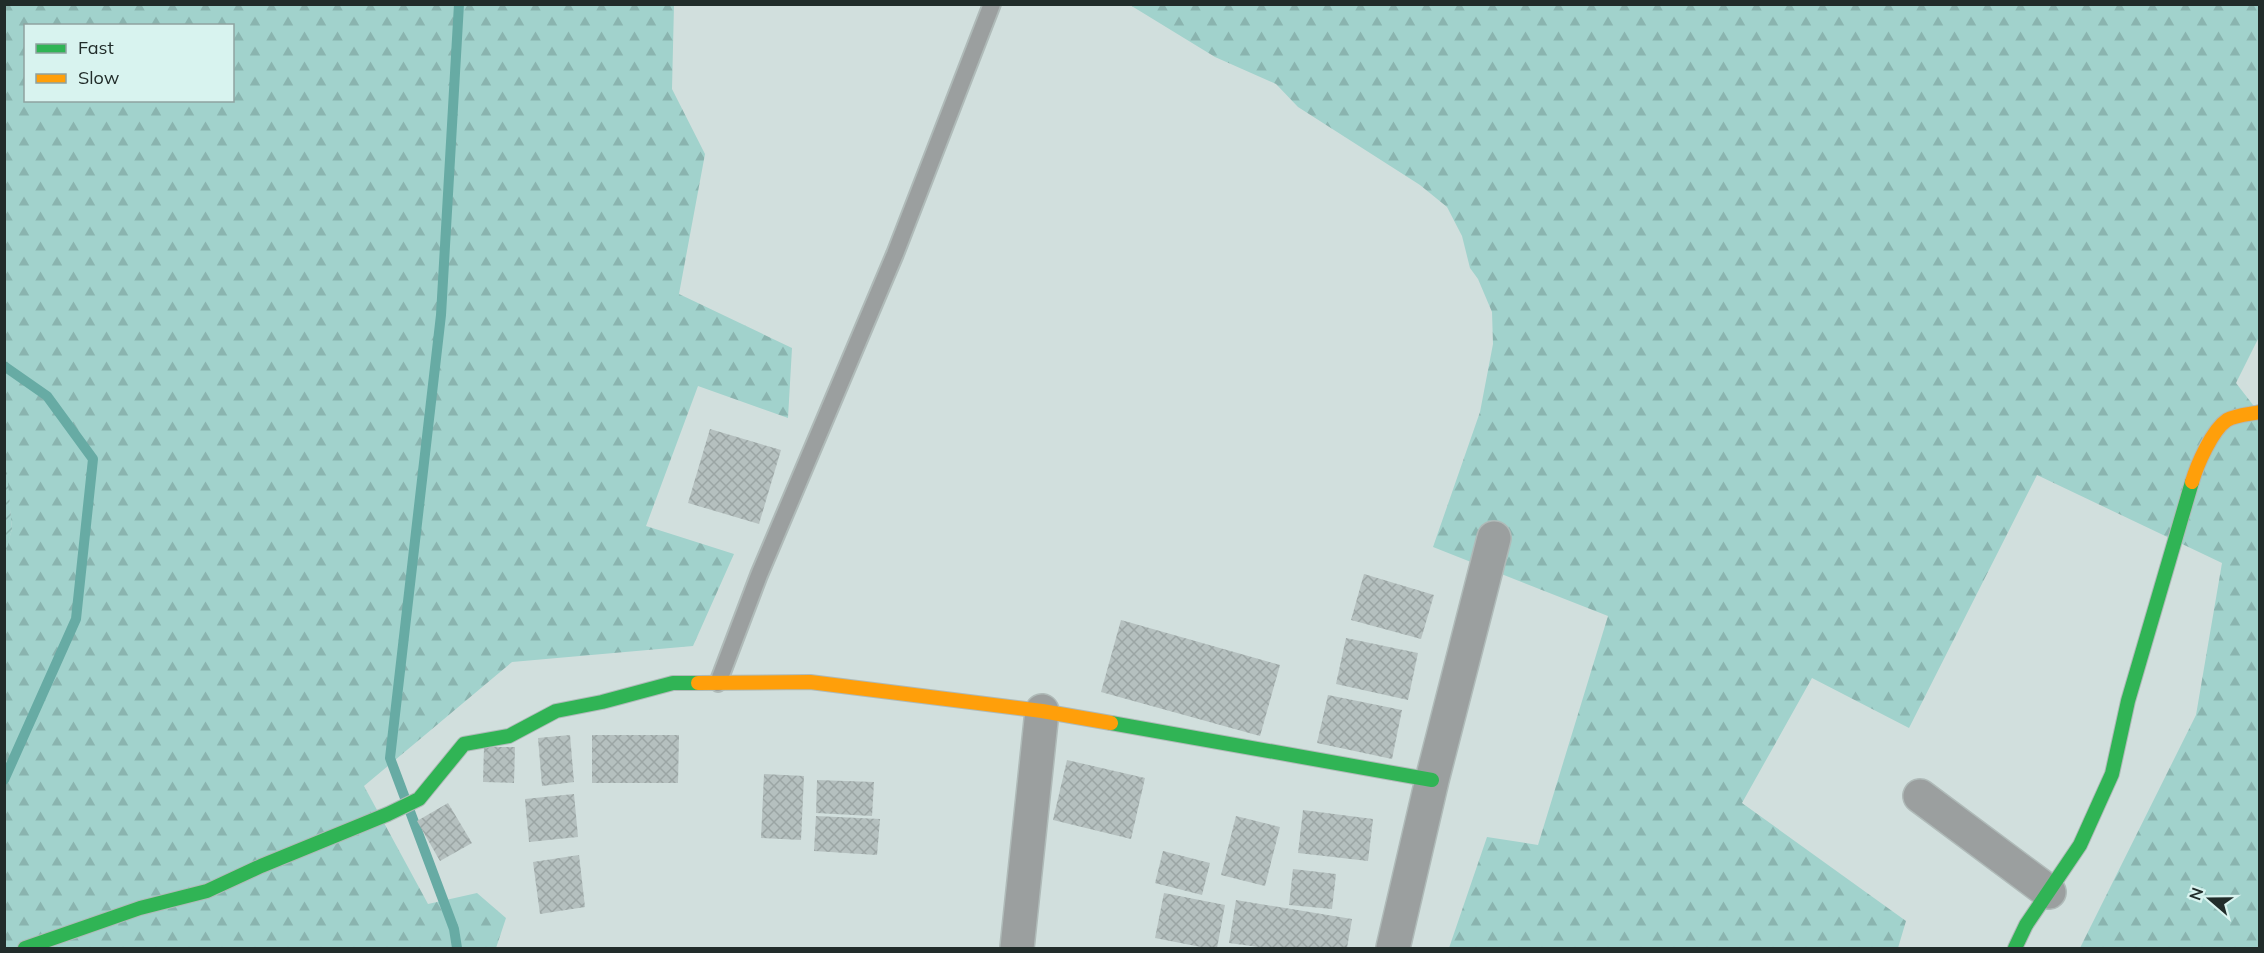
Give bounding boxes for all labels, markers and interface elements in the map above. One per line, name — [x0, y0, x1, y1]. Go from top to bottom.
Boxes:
legend — [24, 24, 234, 102]
text: Fast — [78, 36, 114, 59]
text: Slow — [78, 66, 120, 89]
north arrow — [2180, 869, 2240, 929]
text: N — [2184, 885, 2207, 903]

